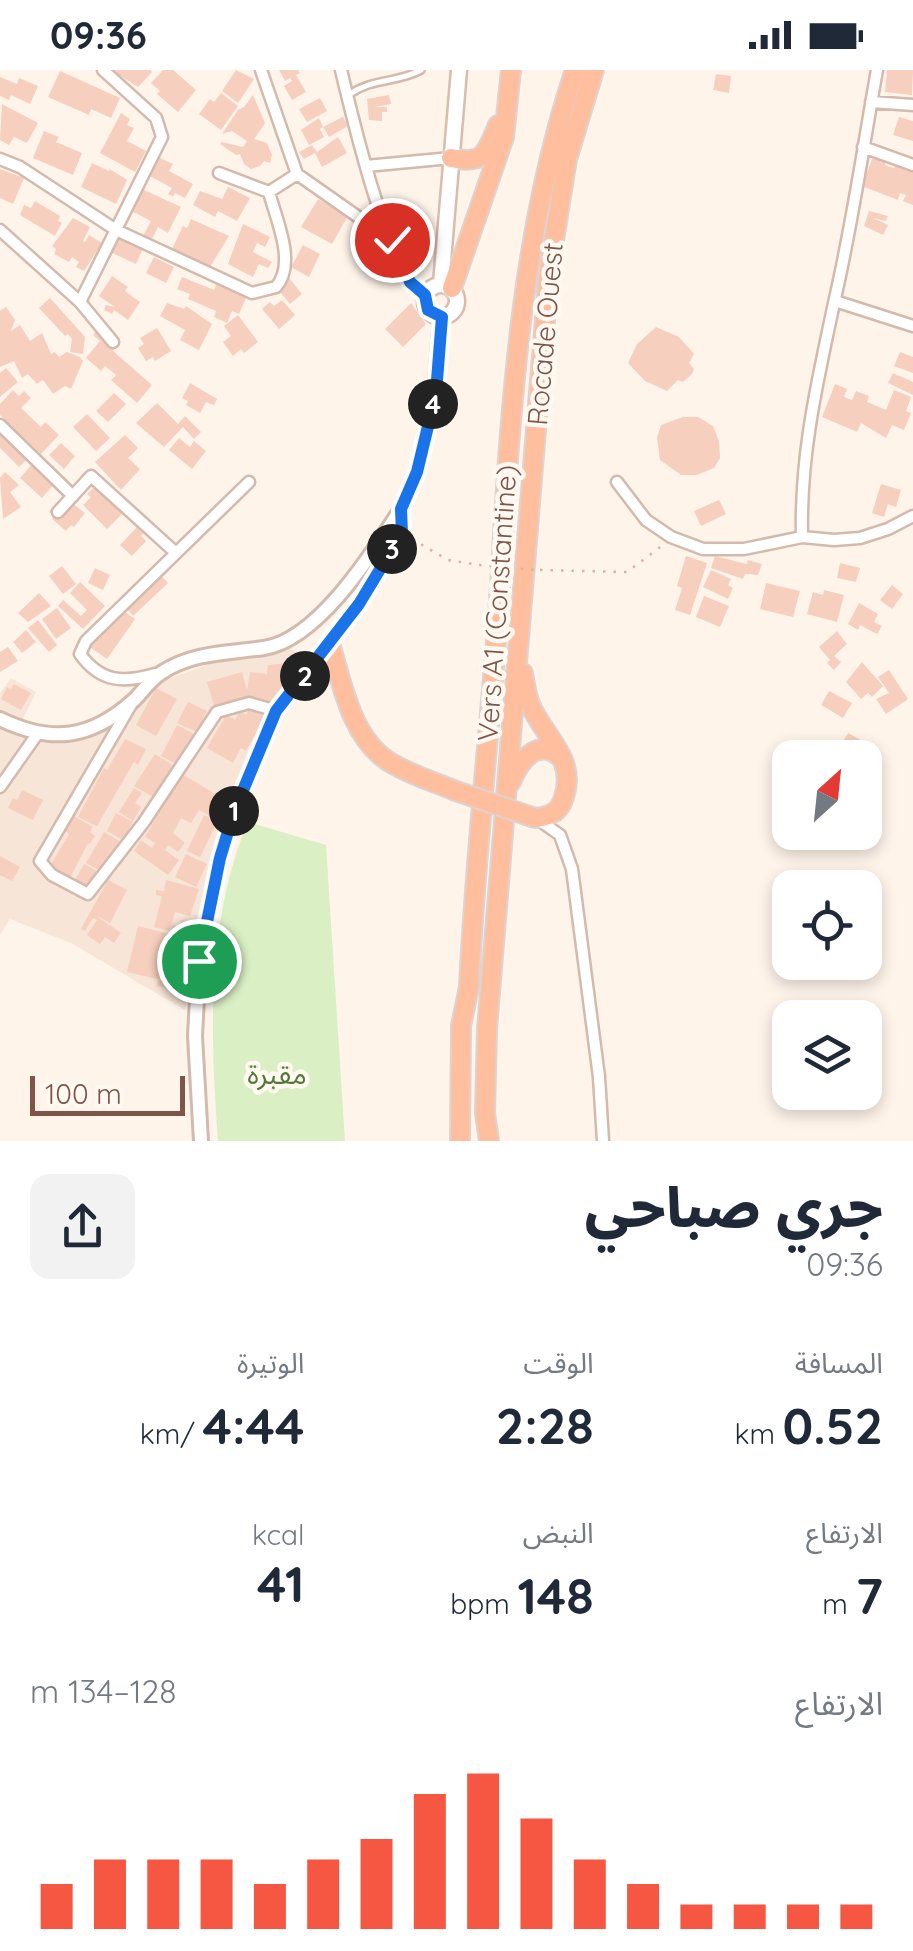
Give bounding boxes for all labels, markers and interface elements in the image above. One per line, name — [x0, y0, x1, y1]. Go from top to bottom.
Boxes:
text: 09:36 — [50, 11, 147, 59]
pin — [350, 198, 435, 283]
icon: check — [365, 213, 420, 268]
street label: Rocade Ouest — [519, 241, 570, 427]
pin: 4 — [408, 379, 458, 429]
text: 4 — [425, 386, 441, 421]
street label: Vers A1 (Constantine) — [469, 464, 524, 742]
pin: 3 — [367, 524, 417, 574]
text: 3 — [384, 531, 400, 566]
pin: 2 — [280, 651, 330, 701]
text: 2 — [297, 658, 313, 693]
north arrow — [772, 740, 882, 850]
map controls — [772, 740, 882, 1110]
pin: 1 — [209, 786, 259, 836]
text: 1 — [229, 793, 239, 828]
button: locate — [772, 870, 882, 980]
pin — [157, 919, 242, 1004]
icon: arrive — [172, 934, 227, 989]
button: layers — [772, 1000, 882, 1110]
park label: مقبرة — [247, 1056, 307, 1091]
scale bar — [30, 1071, 185, 1116]
text: 100 m — [45, 1076, 122, 1111]
text: جري صباحي — [585, 1172, 883, 1241]
button: share — [30, 1174, 135, 1279]
text: 09:36 — [806, 1244, 883, 1284]
text: الوتيرة — [237, 1345, 304, 1380]
text: الوقت — [523, 1345, 594, 1380]
text: المسافة — [795, 1345, 883, 1380]
text: 4:44 — [202, 1394, 304, 1457]
text: 2:28 — [496, 1394, 594, 1457]
text: 0.52 — [783, 1394, 883, 1457]
text: /km — [140, 1416, 202, 1451]
text: km — [734, 1416, 783, 1451]
text: النبض — [523, 1515, 594, 1550]
text: الارتفاع — [806, 1515, 883, 1550]
text: kcal — [252, 1517, 304, 1552]
text: 41 — [257, 1552, 304, 1615]
text: 148 — [517, 1564, 594, 1627]
text: 7 — [856, 1564, 883, 1627]
text: bpm — [450, 1586, 517, 1621]
text: m — [822, 1586, 856, 1621]
text: 128–134 m — [30, 1671, 177, 1711]
text: الارتفاع — [795, 1683, 883, 1723]

